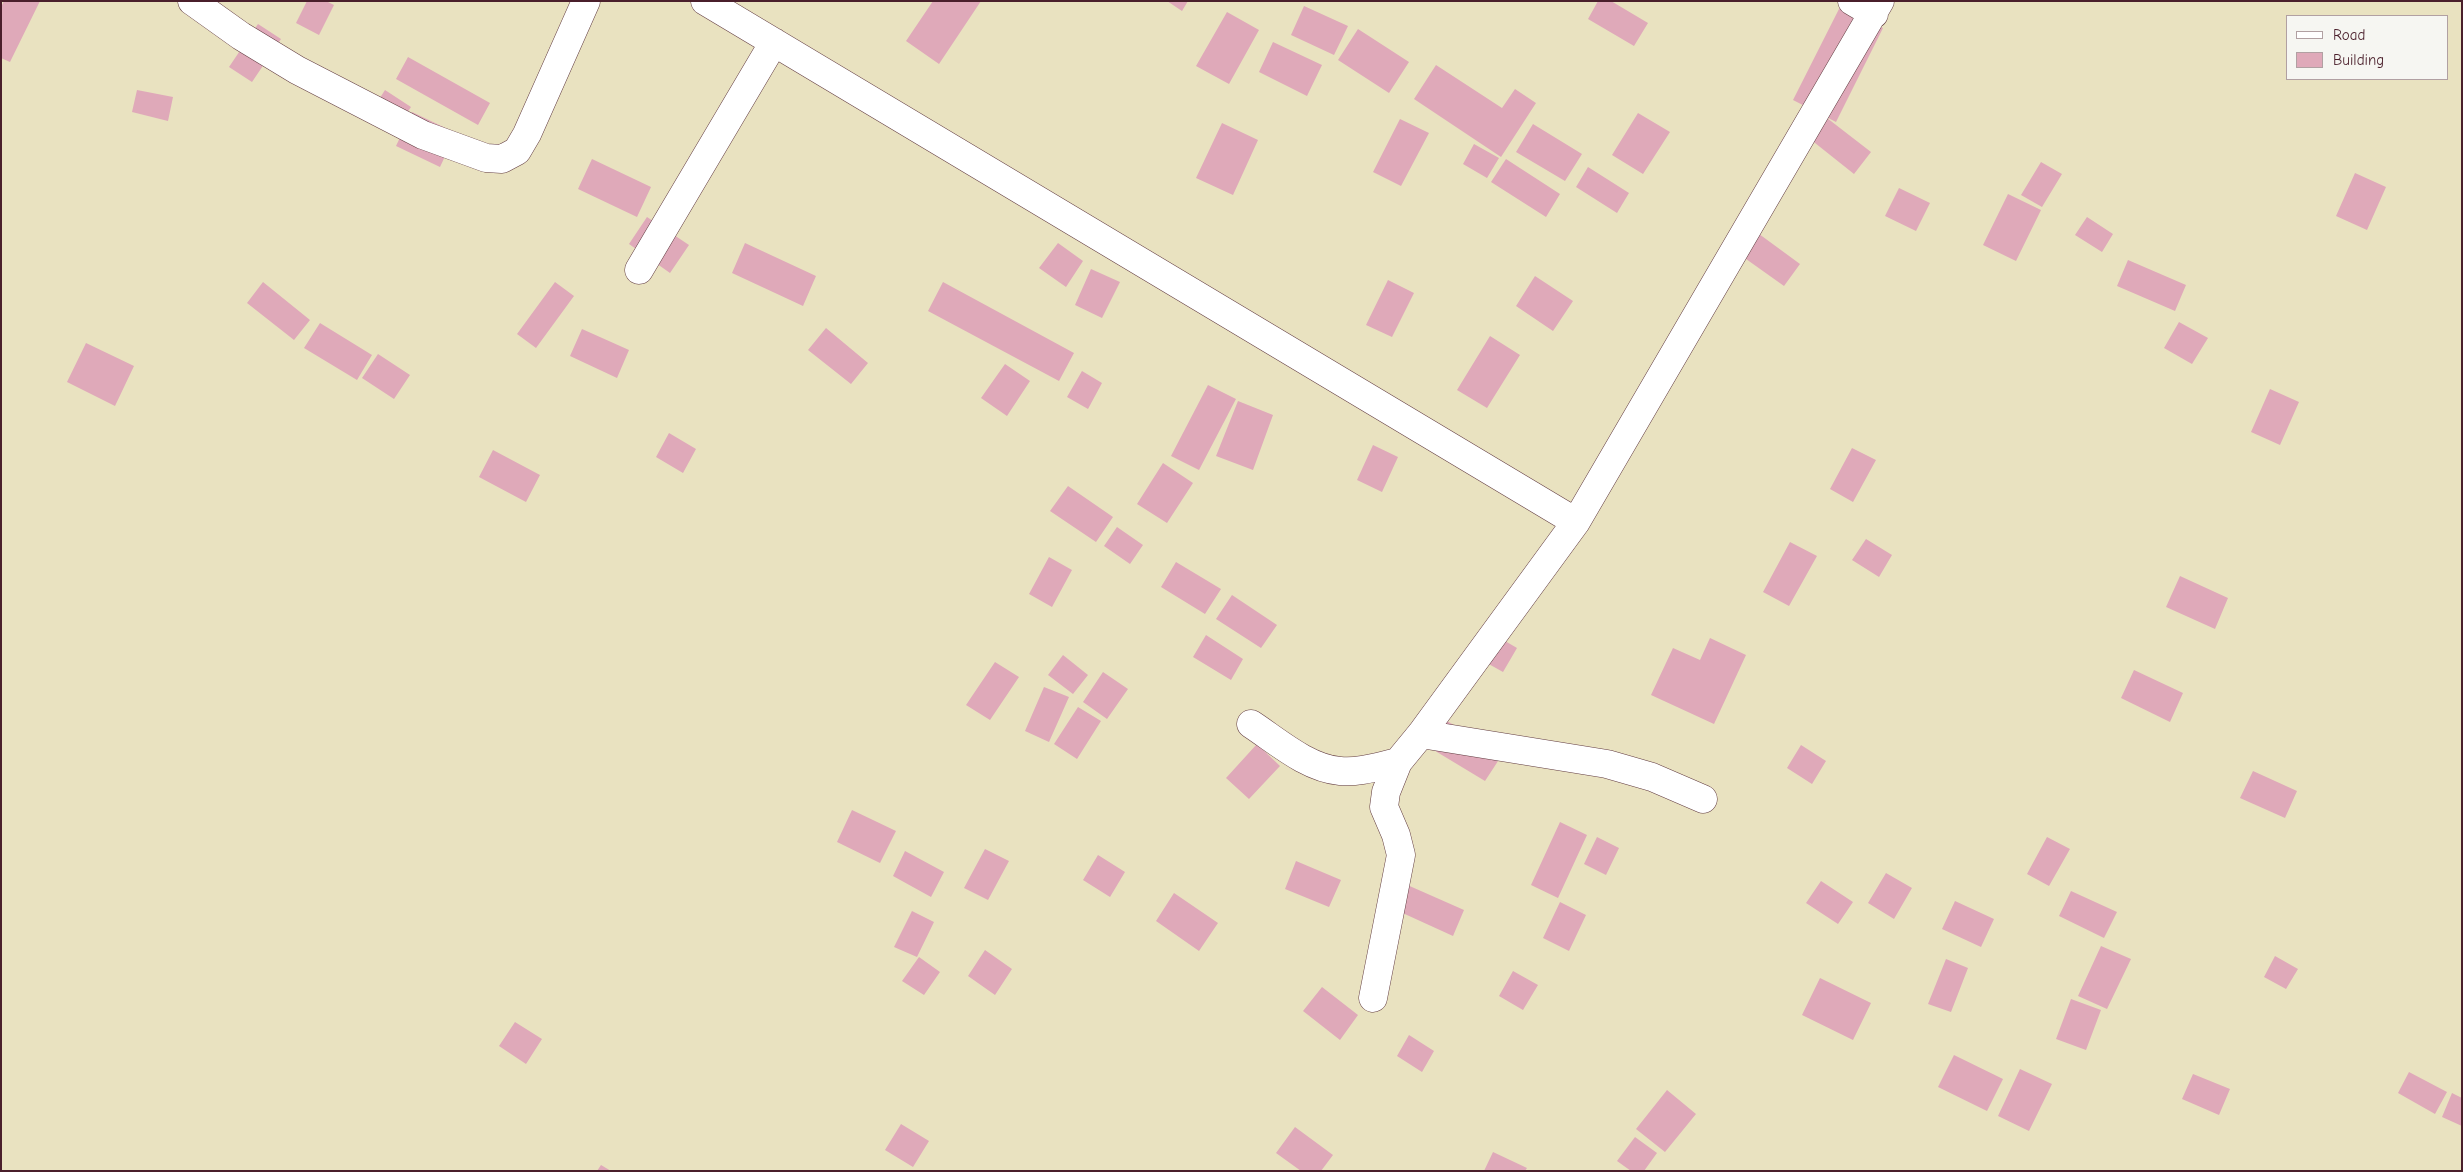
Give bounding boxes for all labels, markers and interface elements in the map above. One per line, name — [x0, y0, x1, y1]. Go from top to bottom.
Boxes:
legend — [2286, 15, 2448, 80]
text: Road — [2333, 26, 2365, 44]
text: Building — [2333, 51, 2384, 69]

